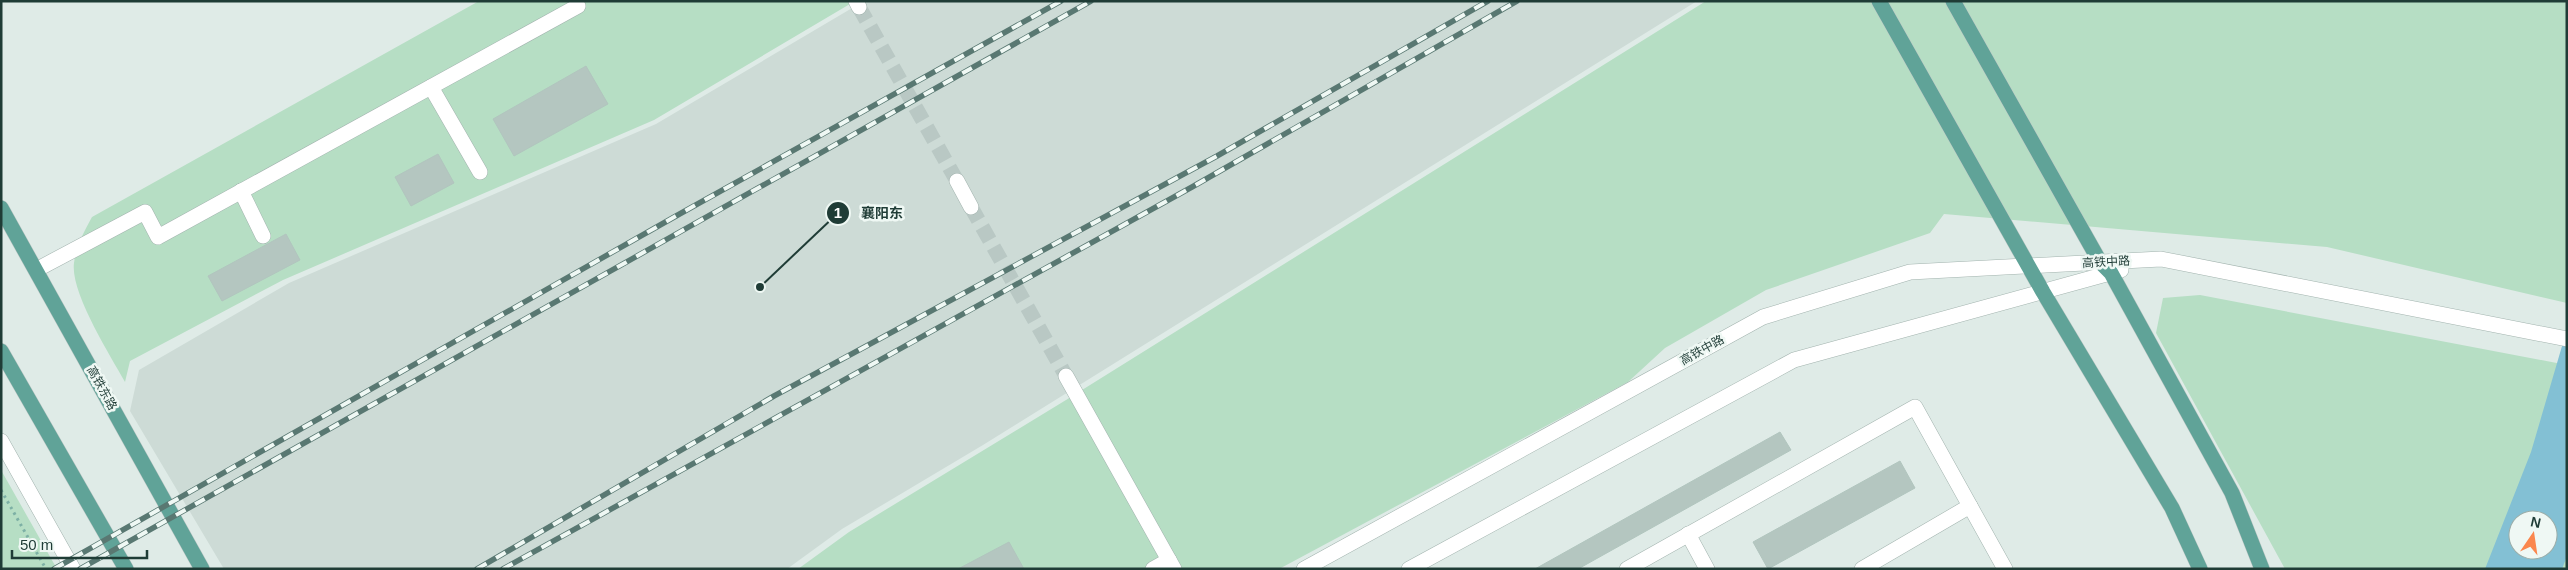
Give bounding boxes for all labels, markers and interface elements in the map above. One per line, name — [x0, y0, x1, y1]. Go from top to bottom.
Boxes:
callout: 襄阳东 — [826, 198, 913, 227]
text: 1 — [834, 204, 842, 221]
text: 襄阳东 — [861, 205, 903, 221]
street label: 高铁中路 — [2082, 254, 2130, 270]
street label: 高铁中路 — [1678, 332, 1726, 368]
street label: 高铁东路 — [84, 364, 120, 412]
north arrow — [2508, 510, 2558, 560]
text: N — [2529, 513, 2543, 531]
scale bar — [12, 528, 148, 560]
text: 50 m — [20, 536, 53, 553]

